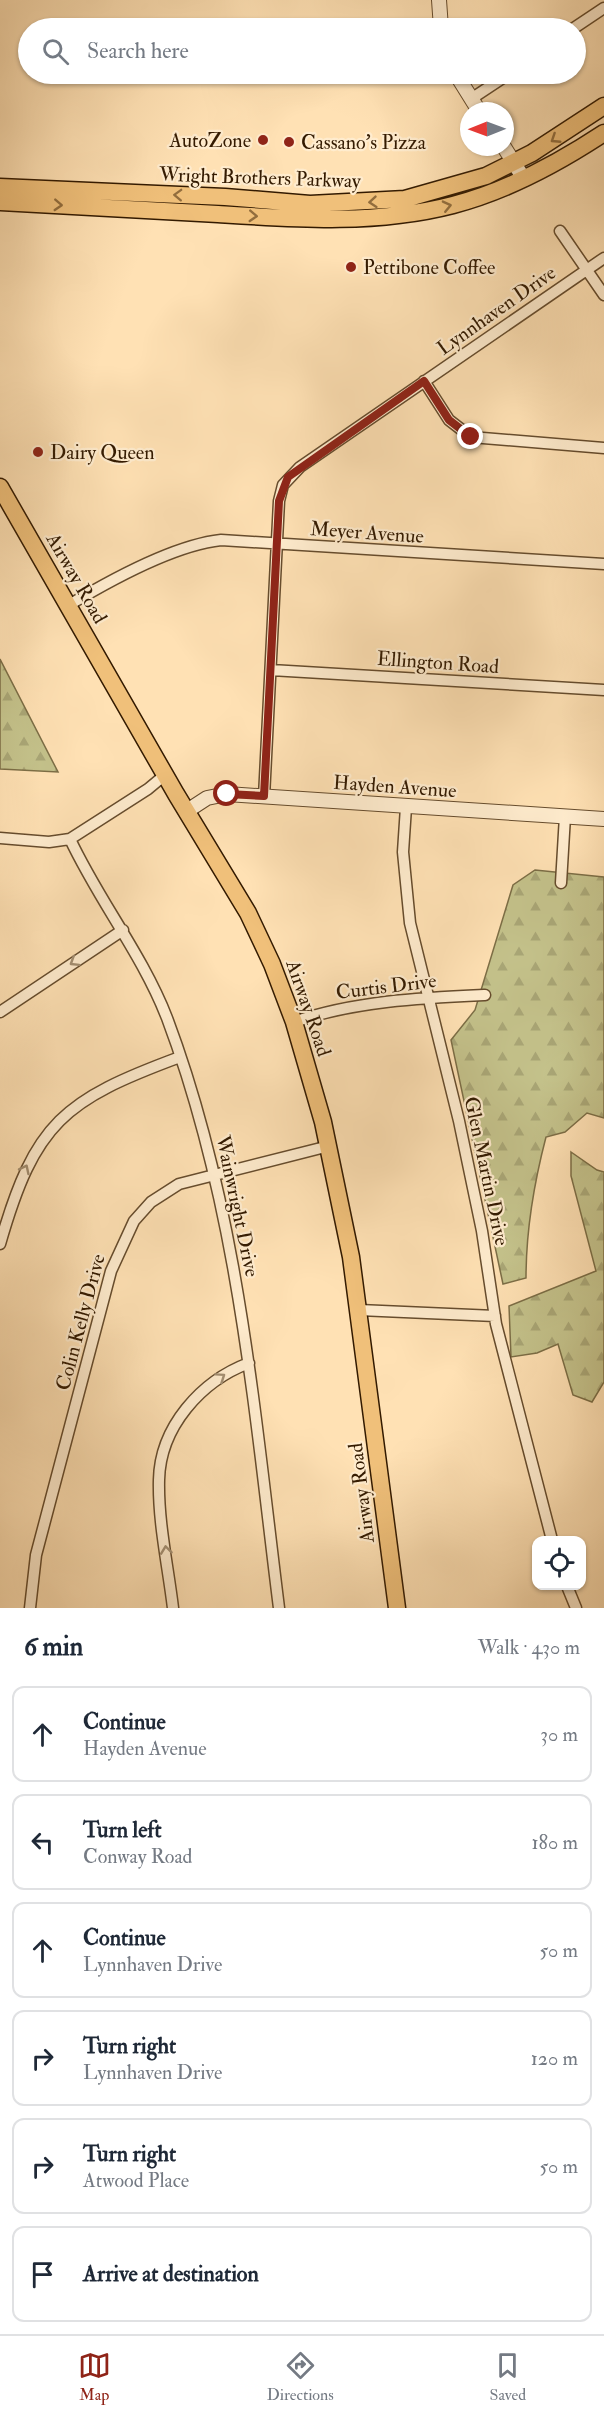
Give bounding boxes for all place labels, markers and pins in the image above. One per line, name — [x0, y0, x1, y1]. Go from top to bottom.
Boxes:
place label: AutoZone — [168, 128, 251, 153]
place label: Cassano's Pizza — [301, 130, 427, 155]
marker: AutoZone — [256, 133, 270, 147]
marker: Cassano's Pizza — [282, 135, 296, 149]
place label: Pettibone Coffee — [363, 255, 495, 280]
marker: Pettibone Coffee — [344, 260, 358, 274]
place label: Dairy Queen — [50, 440, 155, 465]
marker: Dairy Queen — [31, 445, 45, 459]

